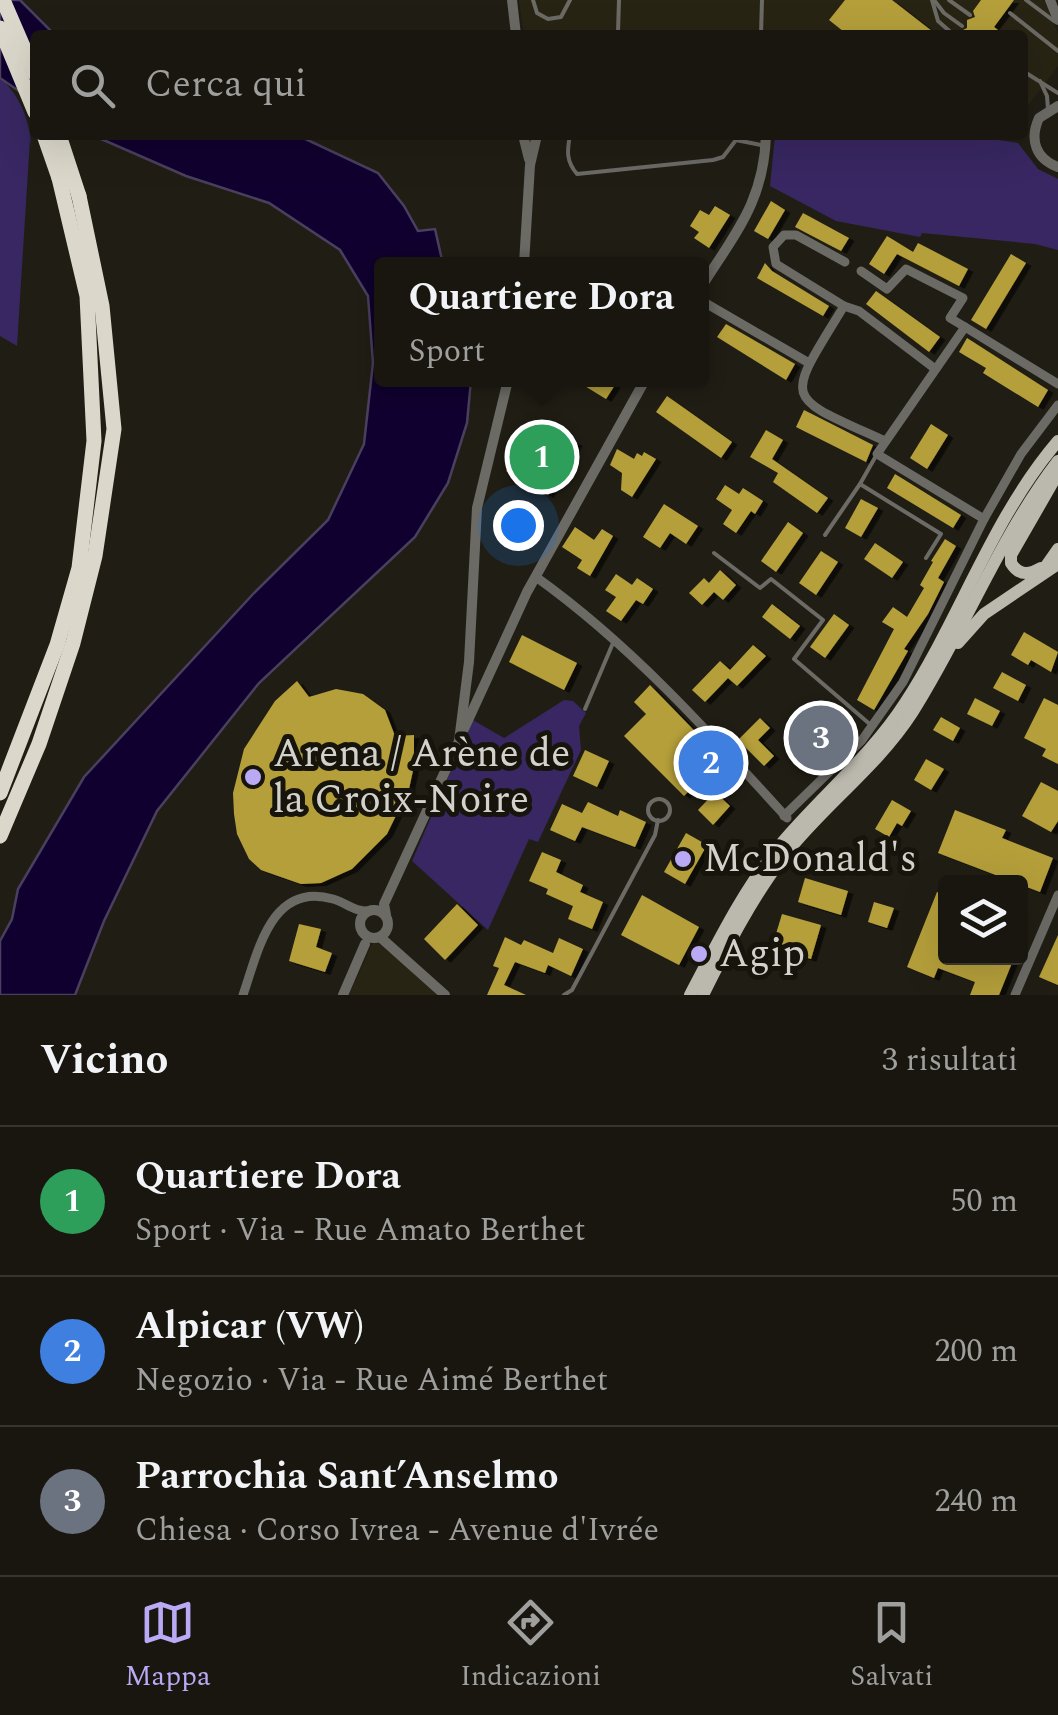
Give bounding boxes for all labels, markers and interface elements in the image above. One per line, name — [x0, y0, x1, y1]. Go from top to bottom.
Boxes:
search box — [30, 30, 1028, 140]
text: Cerca qui — [145, 56, 307, 114]
icon: search — [65, 58, 120, 113]
popup — [374, 257, 709, 387]
text: Quartiere Dora — [408, 269, 675, 327]
text: Sport — [408, 327, 485, 376]
pin: 1 — [510, 420, 574, 494]
your location — [493, 500, 544, 551]
pin: 3 — [788, 700, 854, 776]
place label: Arena / Arène de la Croix-Noire — [273, 724, 570, 831]
pin: 2 — [678, 726, 744, 800]
marker: Arena / Arène de la Croix-Noire — [242, 766, 264, 788]
place label: McDonald's — [703, 829, 917, 890]
marker: McDonald's — [672, 848, 694, 870]
map controls — [938, 875, 1028, 965]
button: layers — [938, 875, 1028, 965]
place label: Agip — [719, 924, 805, 985]
marker: Agip — [688, 943, 710, 965]
text: Vicino — [40, 1029, 169, 1092]
text: 3 risultati — [882, 1036, 1018, 1085]
text: Quartiere Dora — [135, 1148, 401, 1206]
text: 1 — [64, 1177, 81, 1226]
text: 50 m — [950, 1177, 1018, 1226]
text: Sport · Via - Rue Amato Berthet — [135, 1206, 586, 1255]
text: Alpicar (VW) — [135, 1298, 364, 1356]
text: 2 — [64, 1327, 81, 1376]
text: 200 m — [934, 1327, 1018, 1376]
text: Negozio · Via - Rue Aimé Berthet — [135, 1356, 608, 1405]
text: Parrochia Sant’Anselmo — [135, 1448, 558, 1506]
text: 3 — [64, 1477, 81, 1526]
text: 240 m — [934, 1477, 1018, 1526]
text: Chiesa · Corso Ivrea - Avenue d'Ivrée — [135, 1506, 659, 1555]
tab: Mappa — [125, 1595, 211, 1698]
tab: Indicazioni — [460, 1595, 601, 1698]
tab: Salvati — [850, 1595, 933, 1698]

